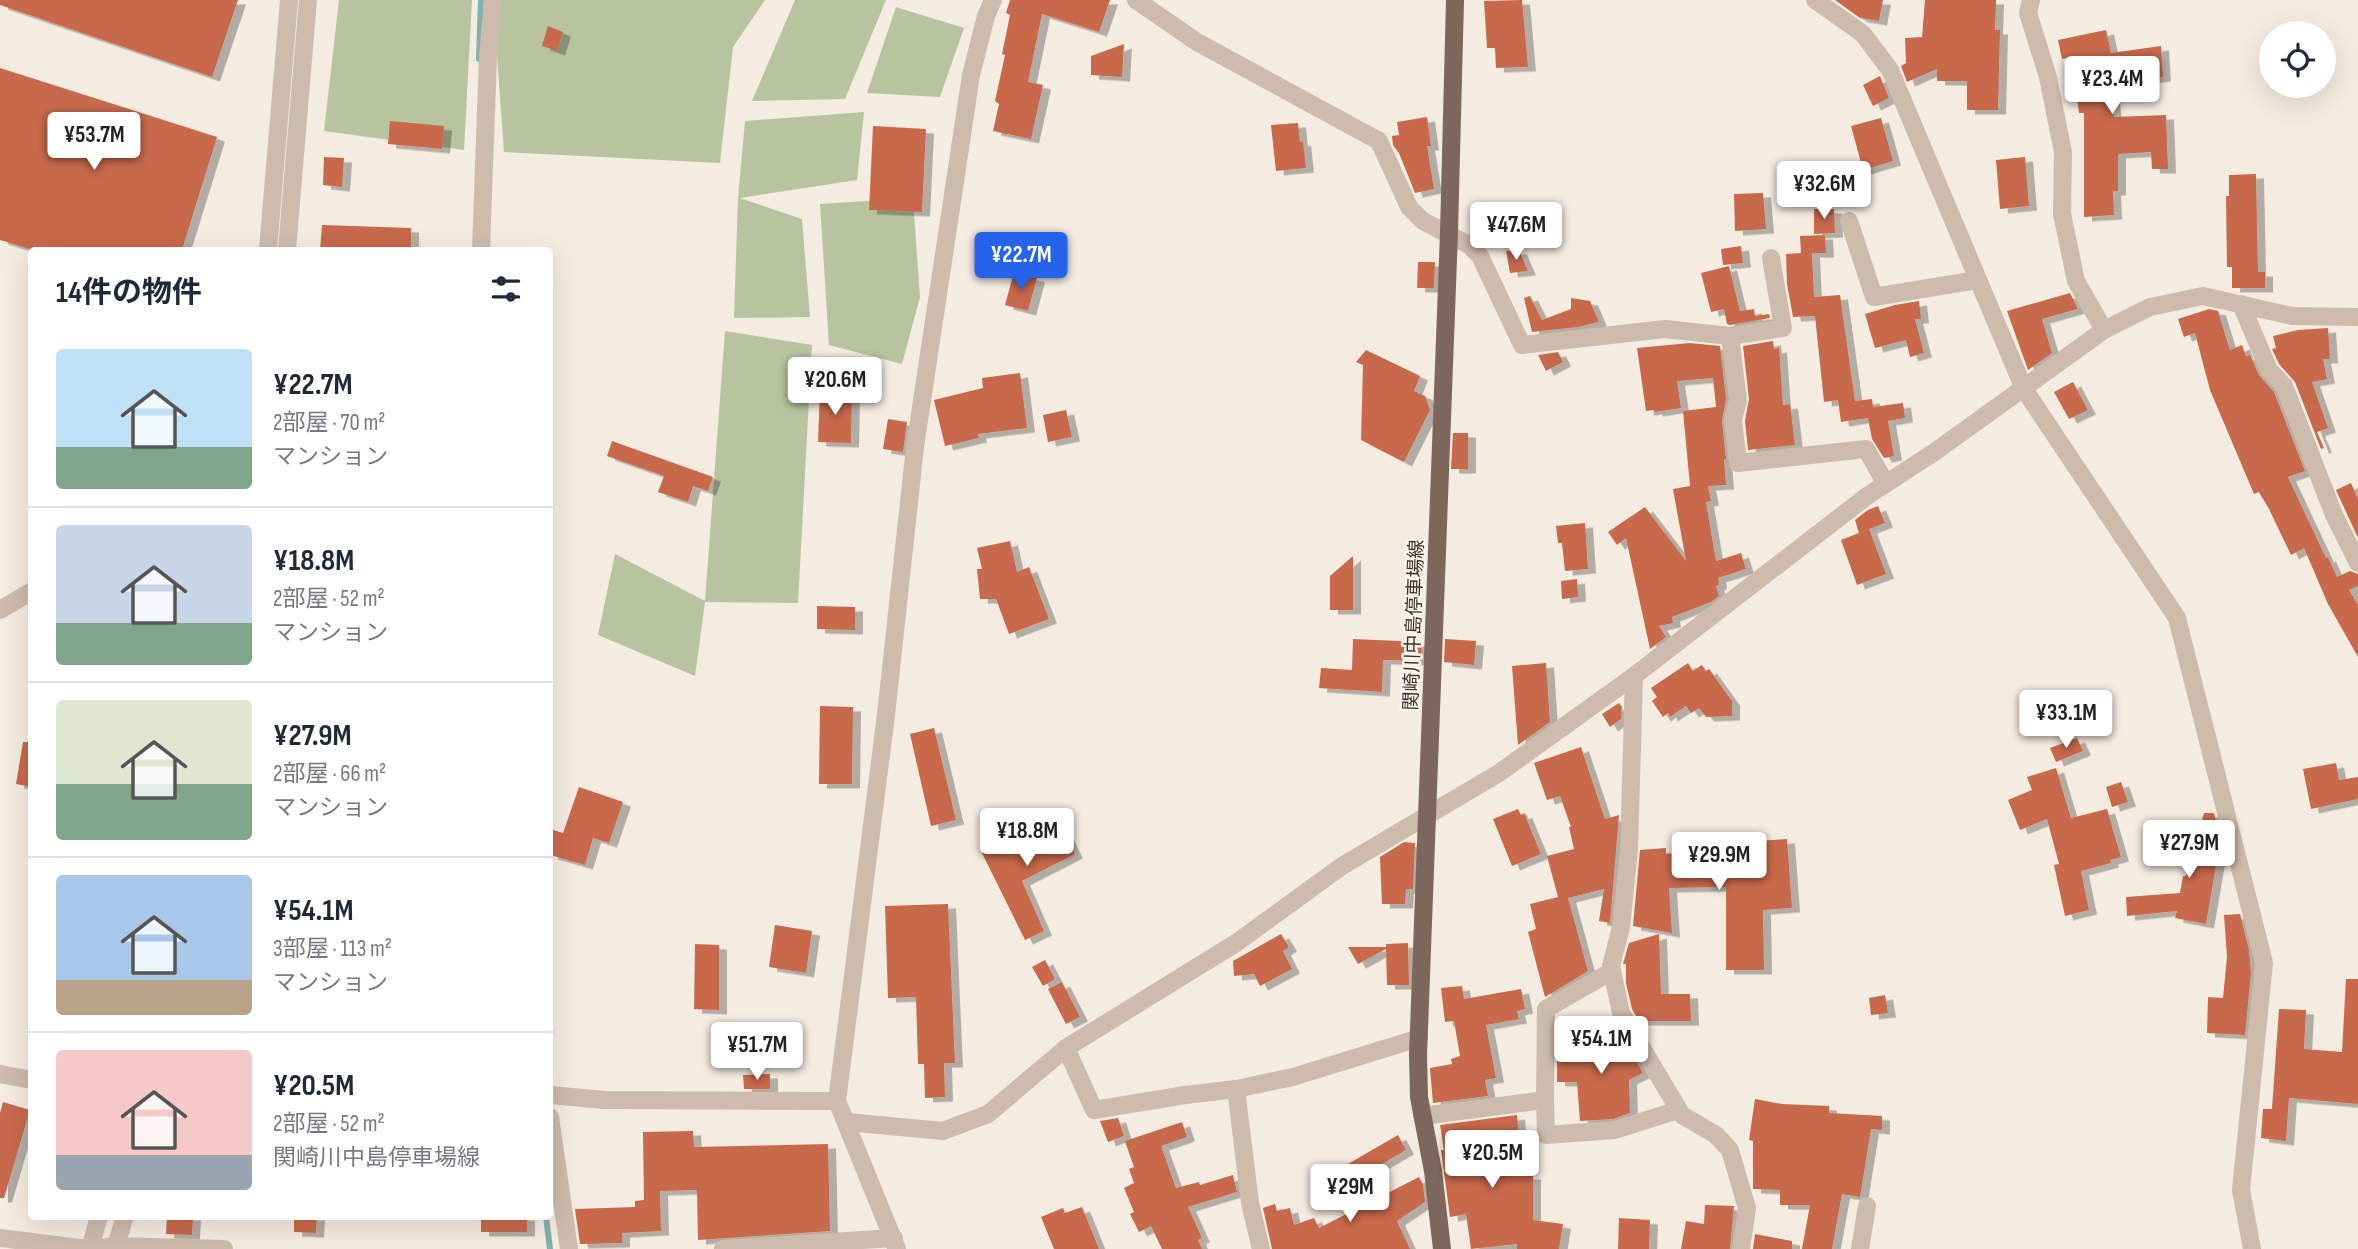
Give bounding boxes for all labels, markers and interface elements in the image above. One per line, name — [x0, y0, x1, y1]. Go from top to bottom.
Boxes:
map controls — [2259, 21, 2336, 98]
button: locate — [2259, 21, 2336, 98]
pin: ¥23.4M — [2055, 57, 2169, 116]
text: ¥23.4M — [2081, 65, 2143, 93]
pin: ¥53.7M — [37, 113, 151, 172]
text: ¥53.7M — [63, 121, 125, 149]
pin: ¥32.6M — [1767, 162, 1881, 221]
text: ¥32.6M — [1793, 170, 1855, 198]
pin: ¥47.6M — [1459, 202, 1573, 262]
text: ¥47.6M — [1486, 211, 1546, 239]
pin: ¥22.7M — [964, 232, 1078, 292]
text: ¥22.7M — [991, 241, 1051, 269]
icon: filters — [487, 270, 525, 308]
text: 14件の物件 — [56, 275, 202, 311]
pin: ¥20.6M — [778, 358, 892, 417]
text: ¥20.6M — [804, 366, 866, 394]
text: ¥22.7M — [273, 367, 352, 403]
icon: home — [112, 377, 196, 461]
text: 2部屋 · 70 m² — [273, 409, 385, 437]
text: マンション — [273, 443, 388, 471]
street label: 関崎川中島停車場線 — [1400, 539, 1429, 711]
text: ¥18.8M — [273, 543, 354, 579]
icon: home — [112, 553, 196, 637]
text: 2部屋 · 52 m² — [273, 585, 385, 613]
text: マンション — [273, 619, 388, 647]
pin: ¥33.1M — [2009, 690, 2123, 750]
text: ¥33.1M — [2035, 699, 2097, 727]
text: ¥27.9M — [273, 718, 351, 754]
icon: home — [112, 728, 196, 812]
text: 2部屋 · 66 m² — [273, 760, 386, 788]
text: マンション — [273, 794, 388, 822]
pin: ¥18.8M — [970, 808, 1084, 868]
text: ¥18.8M — [996, 817, 1058, 845]
pin: ¥27.9M — [2132, 820, 2246, 880]
text: ¥27.9M — [2159, 829, 2219, 857]
pin: ¥29.9M — [1662, 832, 1776, 892]
text: ¥29.9M — [1688, 841, 1750, 869]
text: ¥54.1M — [273, 893, 353, 929]
icon: home — [112, 903, 196, 987]
text: 3部屋 · 113 m² — [273, 935, 392, 963]
text: マンション — [273, 969, 388, 997]
pin: ¥54.1M — [1544, 1016, 1658, 1076]
pin: ¥51.7M — [700, 1023, 814, 1082]
text: ¥54.1M — [1570, 1025, 1632, 1053]
text: ¥51.7M — [727, 1031, 787, 1059]
text: ¥20.5M — [273, 1068, 354, 1104]
icon: home — [112, 1078, 196, 1162]
text: 2部屋 · 52 m² — [273, 1110, 385, 1138]
pin: ¥20.5M — [1435, 1130, 1549, 1190]
text: ¥20.5M — [1461, 1139, 1523, 1167]
text: 関崎川中島停車場線 — [273, 1144, 480, 1172]
pin: ¥29M — [1309, 1164, 1391, 1224]
text: ¥29M — [1326, 1173, 1374, 1201]

